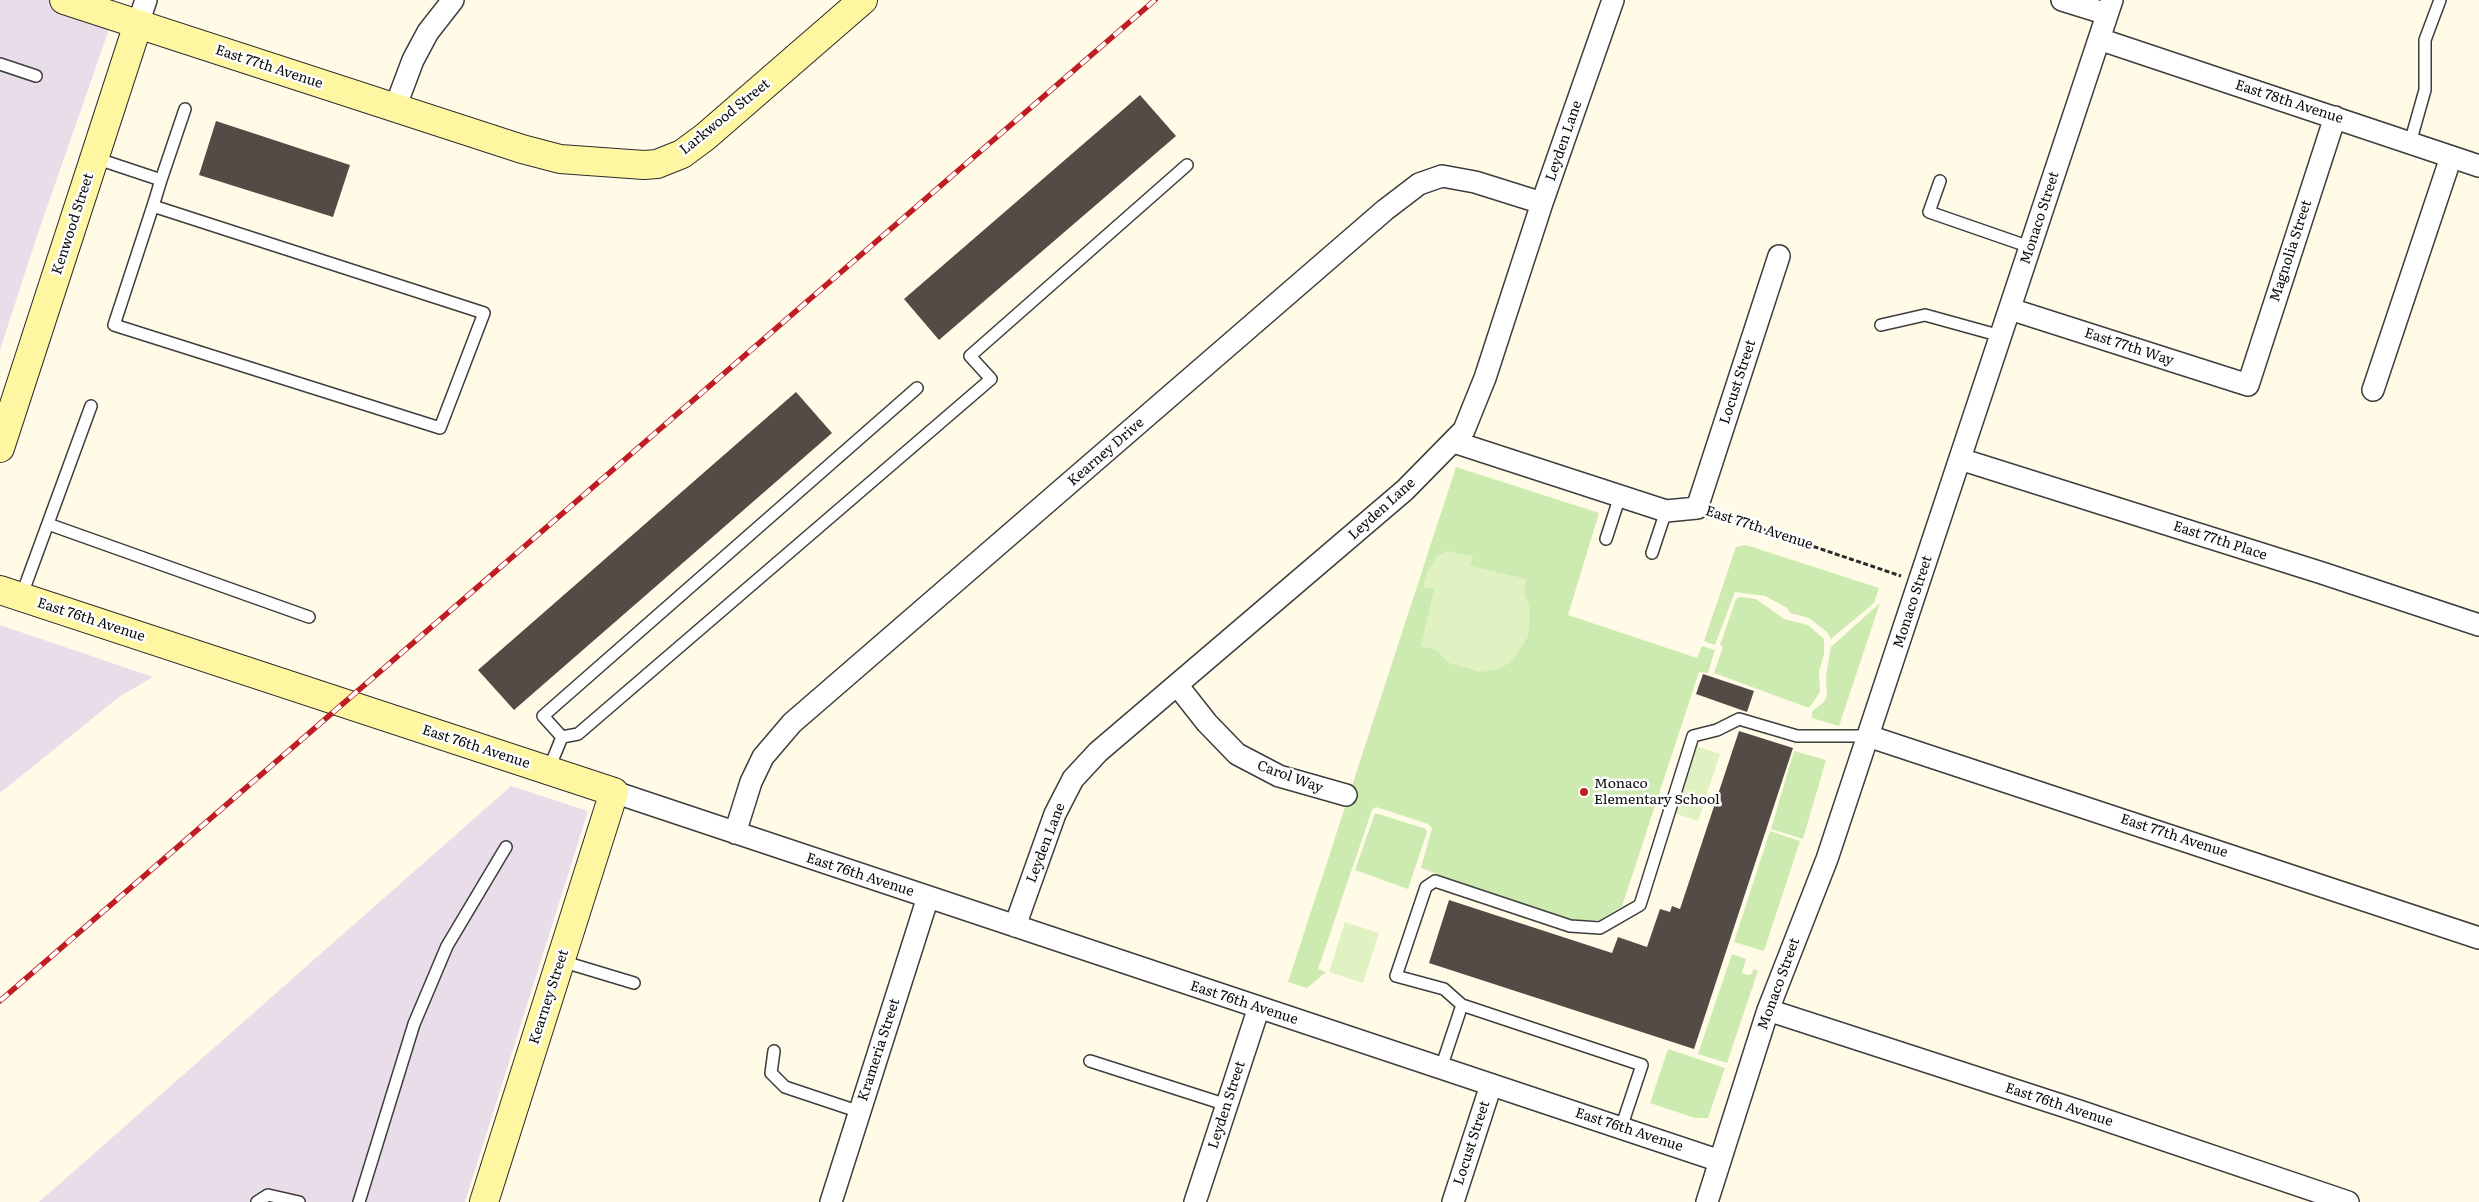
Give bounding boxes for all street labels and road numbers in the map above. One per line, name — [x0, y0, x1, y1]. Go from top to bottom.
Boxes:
street label: East 77th Avenue — [213, 42, 325, 92]
street label: Larkwood Street — [677, 76, 773, 158]
street label: East 78th Avenue — [2233, 77, 2345, 127]
street label: Leyden Lane — [1542, 98, 1586, 184]
street label: Monaco Street — [2017, 170, 2063, 266]
street label: Kenwood Street — [49, 171, 97, 277]
street label: Magnolia Street — [2267, 198, 2315, 304]
street label: East 77th Way — [2082, 325, 2176, 369]
street label: Locust Street — [1716, 338, 1760, 426]
street label: Kearney Drive — [1064, 414, 1148, 490]
street label: Leyden Lane — [1345, 475, 1419, 543]
street label: East 77th Avenue — [1703, 503, 1815, 553]
street label: East 77th Place — [2171, 518, 2269, 564]
street label: Monaco Street — [1890, 554, 1936, 650]
street label: East 76th Avenue — [35, 595, 147, 645]
street label: East 76th Avenue — [420, 722, 532, 772]
street label: Carol Way — [1255, 757, 1325, 797]
street label: Leyden Lane — [1023, 801, 1069, 885]
street label: East 77th Avenue — [2118, 811, 2230, 861]
street label: East 76th Avenue — [804, 850, 916, 900]
street label: Monaco Street — [1755, 936, 1803, 1032]
street label: Kearney Street — [526, 947, 572, 1047]
street label: East 76th Avenue — [1188, 978, 1300, 1028]
street label: Krameria Street — [854, 997, 904, 1103]
street label: Leyden Street — [1205, 1059, 1249, 1151]
street label: East 76th Avenue — [2003, 1080, 2115, 1130]
street label: Locust Street — [1450, 1099, 1494, 1187]
street label: East 76th Avenue — [1573, 1105, 1685, 1155]

